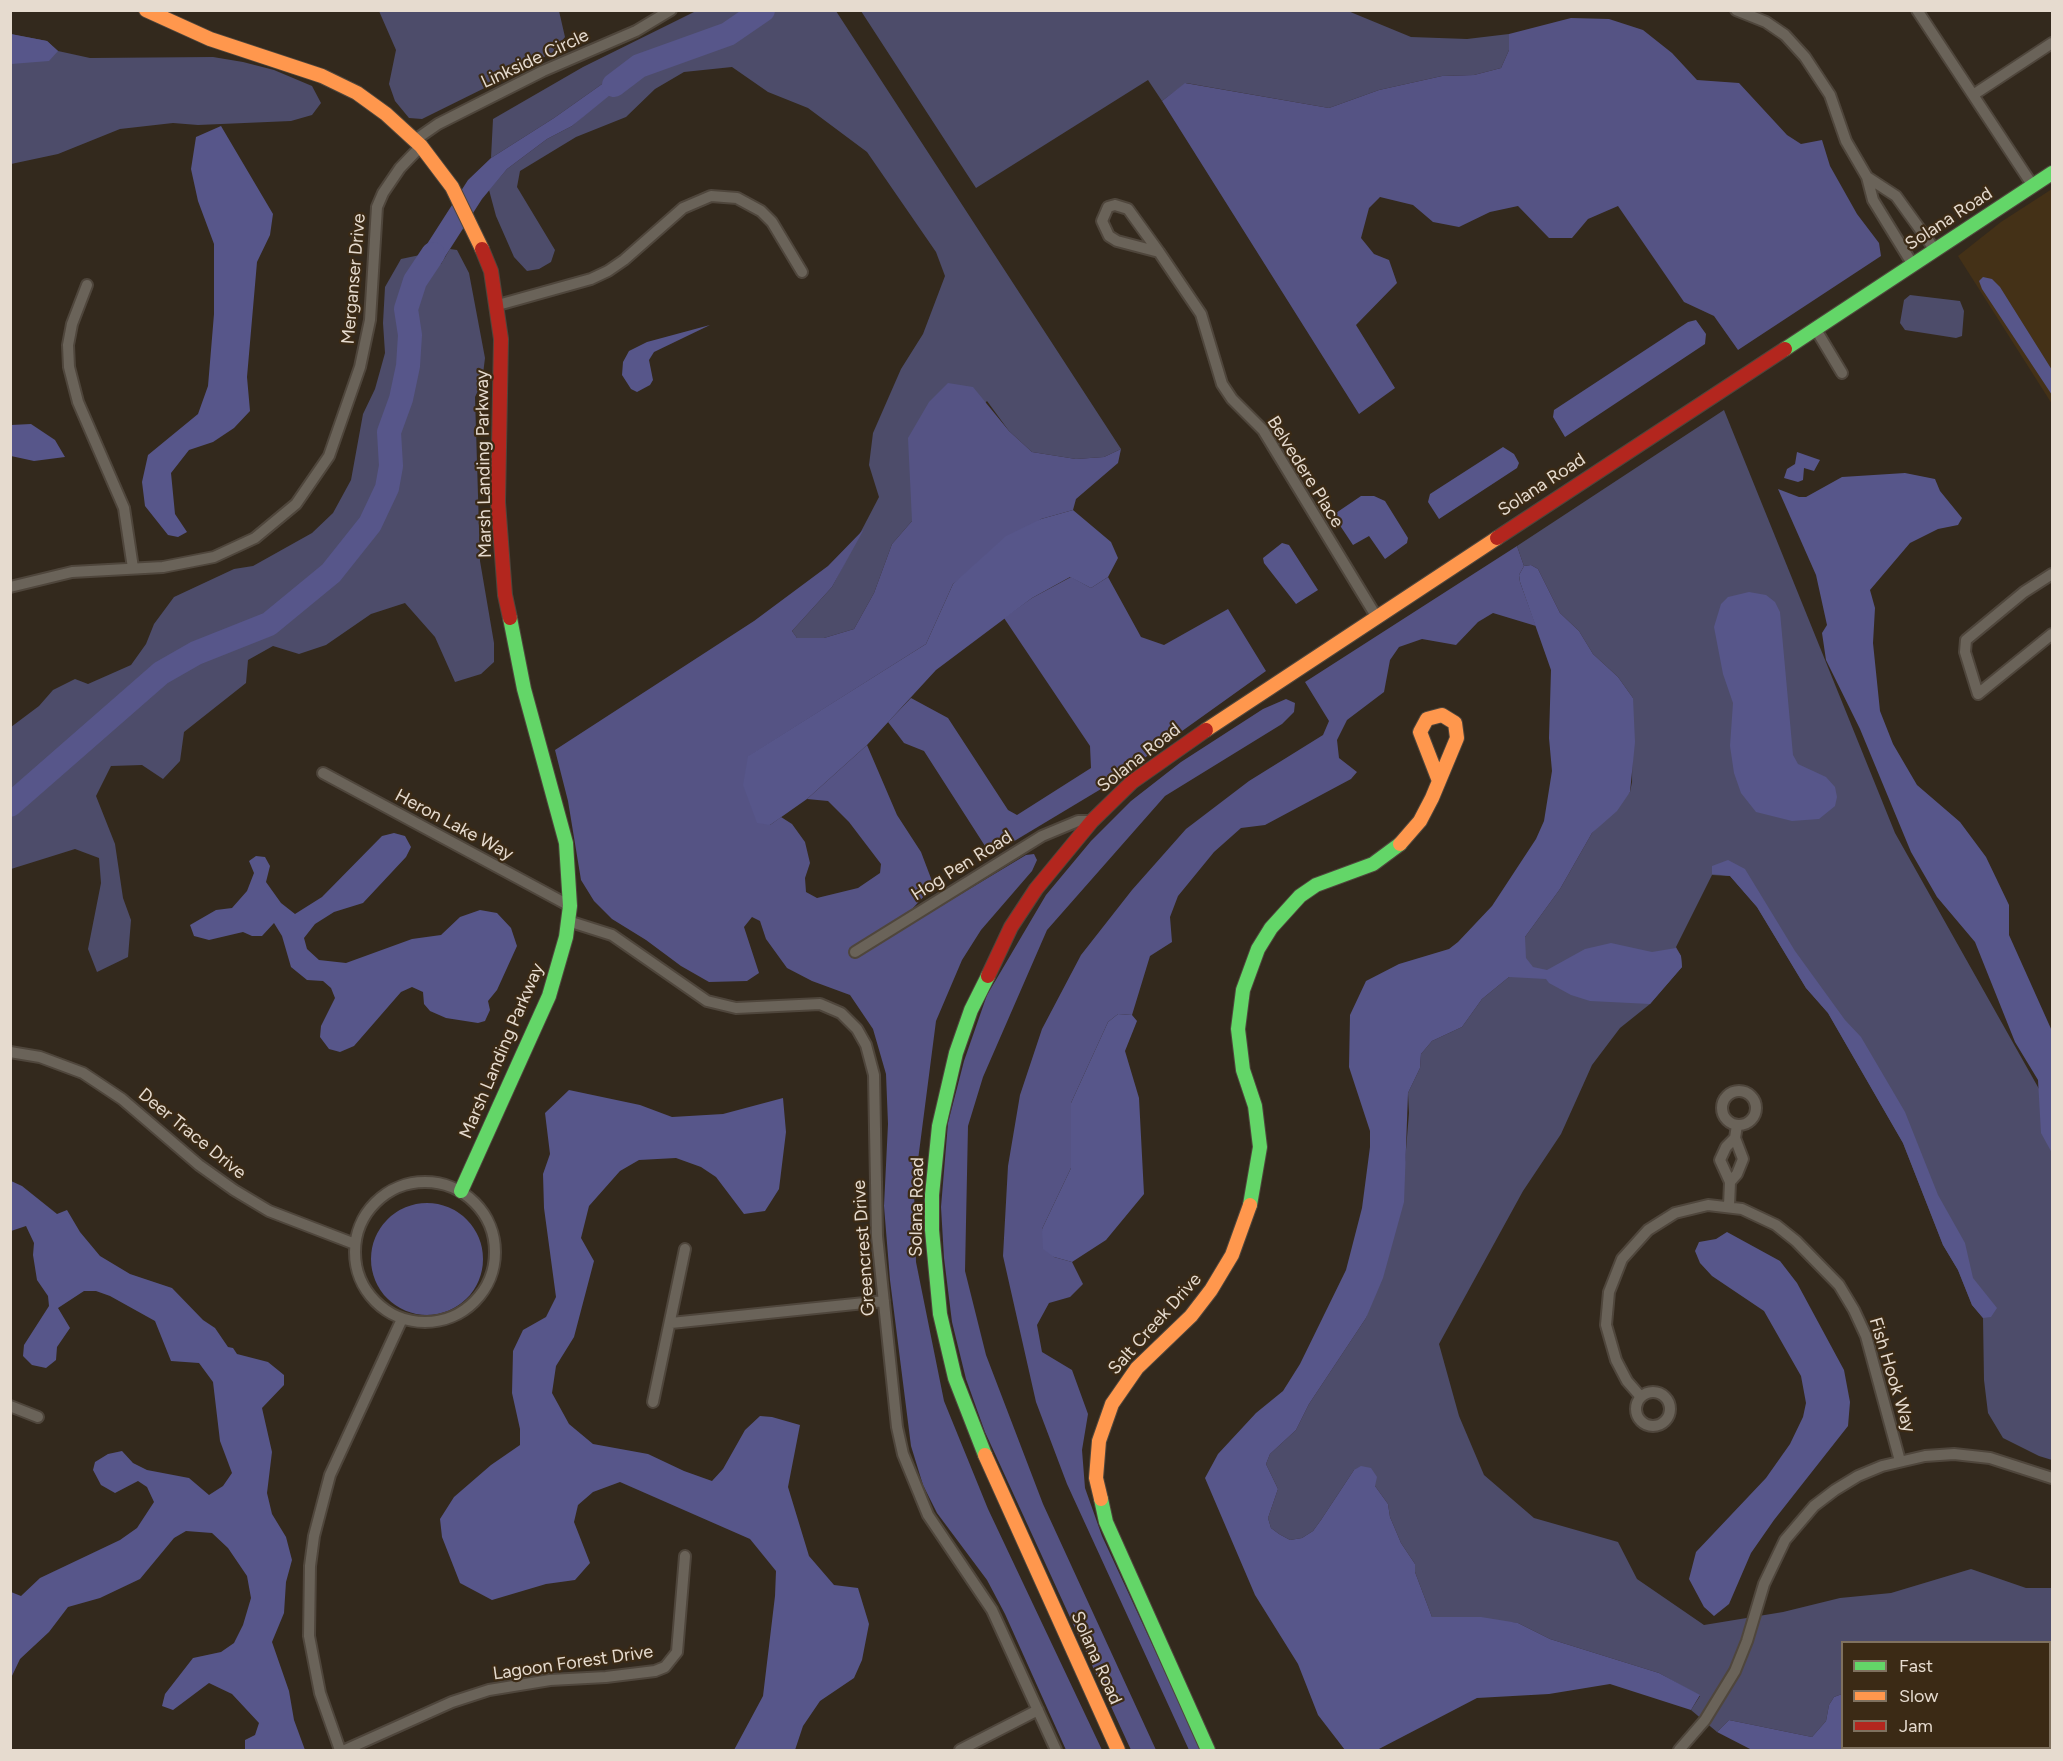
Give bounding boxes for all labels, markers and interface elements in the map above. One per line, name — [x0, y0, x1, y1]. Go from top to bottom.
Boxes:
street label: Linkside Circle — [478, 25, 592, 93]
street label: Solana Road — [1901, 183, 1997, 255]
street label: Merganser Drive — [338, 213, 370, 345]
street label: Marsh Landing Parkway — [472, 370, 496, 558]
street label: Belvedere Place — [1262, 412, 1348, 532]
street label: Solana Road — [1494, 449, 1590, 521]
street label: Solana Road — [1093, 719, 1185, 797]
street label: Heron Lake Way — [391, 785, 517, 865]
street label: Hog Pen Road — [908, 826, 1016, 906]
street label: Marsh Landing Parkway — [455, 960, 549, 1142]
street label: Deer Trace Drive — [134, 1084, 250, 1184]
street label: Solana Road — [905, 1157, 929, 1257]
street label: Greencrest Drive — [848, 1179, 880, 1317]
street label: Salt Creek Drive — [1104, 1269, 1206, 1379]
street label: Fish Hook Way — [1864, 1315, 1920, 1435]
street label: Solana Road — [1066, 1608, 1126, 1708]
street label: Lagoon Forest Drive — [491, 1641, 655, 1685]
legend — [1841, 1641, 2051, 1749]
text: Fast — [1899, 1655, 1933, 1677]
text: Slow — [1899, 1685, 1938, 1707]
text: Jam — [1899, 1715, 1933, 1737]

